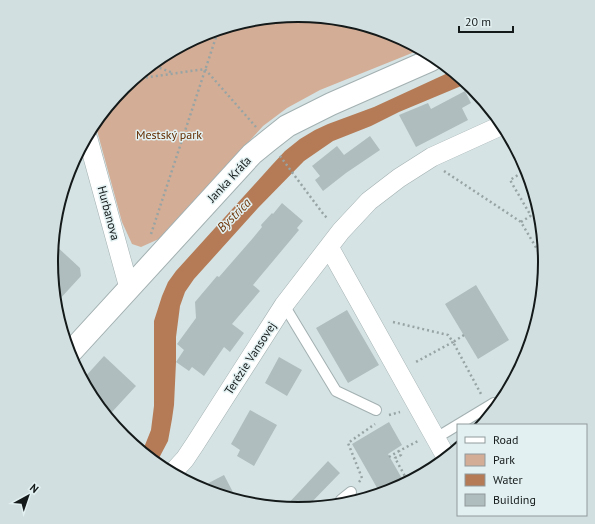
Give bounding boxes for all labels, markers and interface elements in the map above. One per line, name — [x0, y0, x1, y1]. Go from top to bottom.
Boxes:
scale bar — [459, 8, 513, 34]
text: 20 m — [465, 14, 491, 29]
park label: Mestský park — [136, 127, 202, 142]
street label: Janka Kráľa — [203, 153, 254, 206]
street label: Hurbanova — [95, 184, 123, 242]
water label: Bystrica — [213, 194, 255, 236]
street label: Terézie Vansovej — [221, 319, 279, 397]
legend — [457, 424, 587, 516]
text: Road — [493, 432, 518, 447]
text: Park — [493, 452, 515, 467]
text: Water — [493, 472, 523, 487]
north arrow — [8, 476, 48, 516]
text: N — [27, 481, 42, 496]
text: Building — [493, 492, 536, 507]

